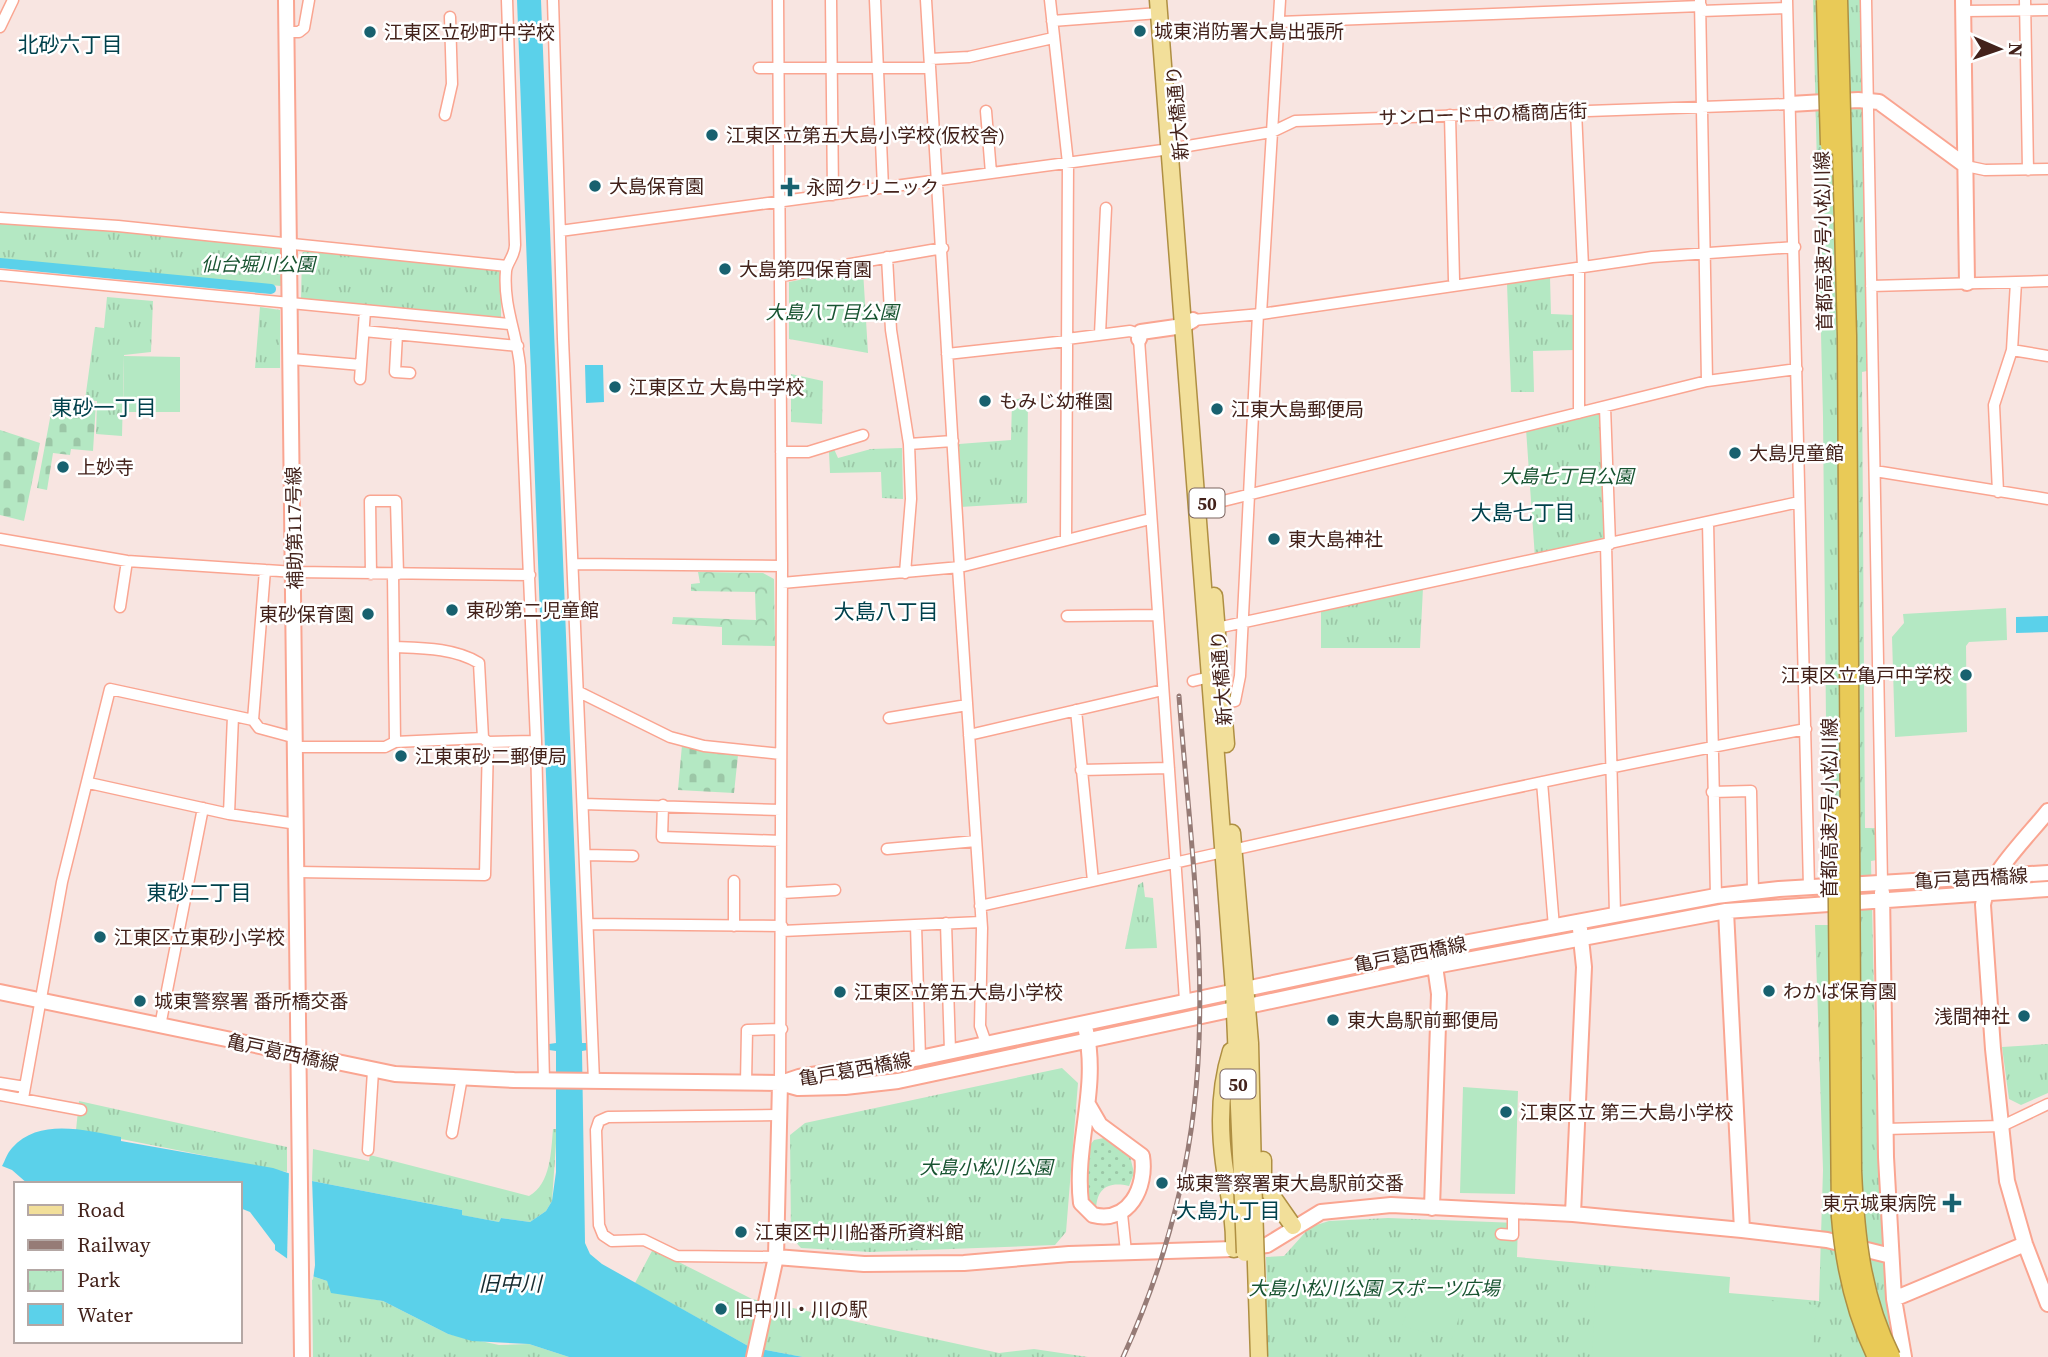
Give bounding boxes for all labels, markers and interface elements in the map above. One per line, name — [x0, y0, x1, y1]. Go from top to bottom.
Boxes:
north arrow — [1964, 14, 2034, 84]
place label: 城東消防署大島出張所 — [1154, 18, 1344, 44]
place label: 江東区立砂町中学校 — [384, 19, 555, 45]
marker: 城東消防署大島出張所 — [1132, 23, 1148, 39]
marker: 江東区立砂町中学校 — [362, 24, 378, 40]
district label: 北砂六丁目 — [18, 30, 123, 59]
text: N — [2003, 42, 2029, 57]
street label: 新大橋通り — [1160, 65, 1194, 161]
street label: サンロード中の橋商店街 — [1378, 97, 1588, 131]
place label: 江東区立第五大島小学校(仮校舎) — [726, 122, 1005, 148]
marker: 江東区立第五大島小学校(仮校舎) — [704, 127, 720, 143]
street label: 首都高速7号小松川線 — [1808, 151, 1838, 331]
place label: 大島保育園 — [609, 173, 704, 199]
place label: 永岡クリニック — [806, 174, 939, 200]
marker: 永岡クリニック — [780, 177, 800, 197]
marker: 大島保育園 — [587, 178, 603, 194]
park label: 仙台堀川公園 — [201, 251, 318, 277]
place label: 大島第四保育園 — [739, 256, 872, 282]
marker: 大島第四保育園 — [717, 261, 733, 277]
park label: 大島八丁目公園 — [765, 299, 901, 325]
place label: 江東区立 大島中学校 — [629, 374, 804, 400]
marker: 江東区立 大島中学校 — [607, 379, 623, 395]
place label: もみじ幼稚園 — [999, 388, 1113, 414]
district label: 東砂一丁目 — [52, 393, 157, 422]
marker: もみじ幼稚園 — [977, 393, 993, 409]
place label: 江東大島郵便局 — [1231, 396, 1364, 422]
marker: 江東大島郵便局 — [1209, 401, 1225, 417]
place label: 大島児童館 — [1749, 440, 1844, 466]
marker: 大島児童館 — [1727, 445, 1743, 461]
place label: 上妙寺 — [77, 454, 134, 480]
marker: 上妙寺 — [55, 459, 71, 475]
park label: 大島七丁目公園 — [1500, 463, 1636, 489]
street label: 補助第117号線 — [280, 466, 308, 590]
road number: 50 — [1190, 489, 1224, 518]
district label: 大島七丁目 — [1471, 498, 1576, 527]
place label: 東大島神社 — [1288, 526, 1383, 552]
marker: 東大島神社 — [1266, 531, 1282, 547]
place label: 東砂第二児童館 — [466, 597, 599, 623]
district label: 大島八丁目 — [834, 597, 939, 626]
place label: 東砂保育園 — [259, 601, 354, 627]
marker: 東砂第二児童館 — [444, 602, 460, 618]
marker: 東砂保育園 — [360, 606, 376, 622]
street label: 新大橋通り — [1205, 630, 1237, 726]
place label: 江東区立亀戸中学校 — [1781, 662, 1952, 688]
marker: 江東区立亀戸中学校 — [1958, 667, 1974, 683]
street label: 首都高速7号小松川線 — [1816, 718, 1842, 898]
place label: 江東東砂二郵便局 — [415, 743, 567, 769]
marker: 江東東砂二郵便局 — [393, 748, 409, 764]
street label: 亀戸葛西橋線 — [1913, 862, 2029, 894]
district label: 東砂二丁目 — [147, 878, 252, 907]
place label: 江東区立東砂小学校 — [114, 924, 285, 950]
marker: 江東区立東砂小学校 — [92, 929, 108, 945]
street label: 亀戸葛西橋線 — [1352, 930, 1468, 978]
place label: わかば保育園 — [1783, 978, 1897, 1004]
place label: 江東区立第五大島小学校 — [854, 979, 1063, 1005]
marker: わかば保育園 — [1761, 983, 1777, 999]
marker: 江東区立第五大島小学校 — [832, 984, 848, 1000]
place label: 城東警察署 番所橋交番 — [154, 988, 348, 1014]
marker: 城東警察署 番所橋交番 — [132, 993, 148, 1009]
place label: 浅間神社 — [1934, 1003, 2010, 1029]
place label: 東大島駅前郵便局 — [1347, 1007, 1499, 1033]
marker: 浅間神社 — [2016, 1008, 2032, 1024]
marker: 東大島駅前郵便局 — [1325, 1012, 1341, 1028]
street label: 亀戸葛西橋線 — [225, 1027, 341, 1077]
street label: 亀戸葛西橋線 — [797, 1046, 913, 1092]
road number: 50 — [1220, 1070, 1256, 1098]
place label: 江東区立 第三大島小学校 — [1520, 1099, 1733, 1125]
marker: 江東区立 第三大島小学校 — [1498, 1104, 1514, 1120]
park label: 大島小松川公園 — [919, 1154, 1055, 1180]
place label: 城東警察署東大島駅前交番 — [1176, 1170, 1404, 1196]
marker: 城東警察署東大島駅前交番 — [1154, 1175, 1170, 1191]
legend — [14, 1182, 242, 1343]
place label: 東京城東病院 — [1822, 1190, 1936, 1216]
marker: 東京城東病院 — [1942, 1193, 1962, 1213]
text: Road — [77, 1195, 125, 1224]
district label: 大島九丁目 — [1176, 1196, 1281, 1225]
place label: 江東区中川船番所資料館 — [755, 1219, 964, 1245]
marker: 江東区中川船番所資料館 — [733, 1224, 749, 1240]
text: Railway — [77, 1230, 151, 1259]
text: Park — [77, 1265, 121, 1294]
water label: 旧中川 — [479, 1269, 543, 1298]
park label: 大島小松川公園 スポーツ広場 — [1248, 1275, 1502, 1301]
place label: 旧中川・川の駅 — [735, 1296, 868, 1322]
text: Water — [77, 1300, 133, 1329]
marker: 旧中川・川の駅 — [713, 1301, 729, 1317]

